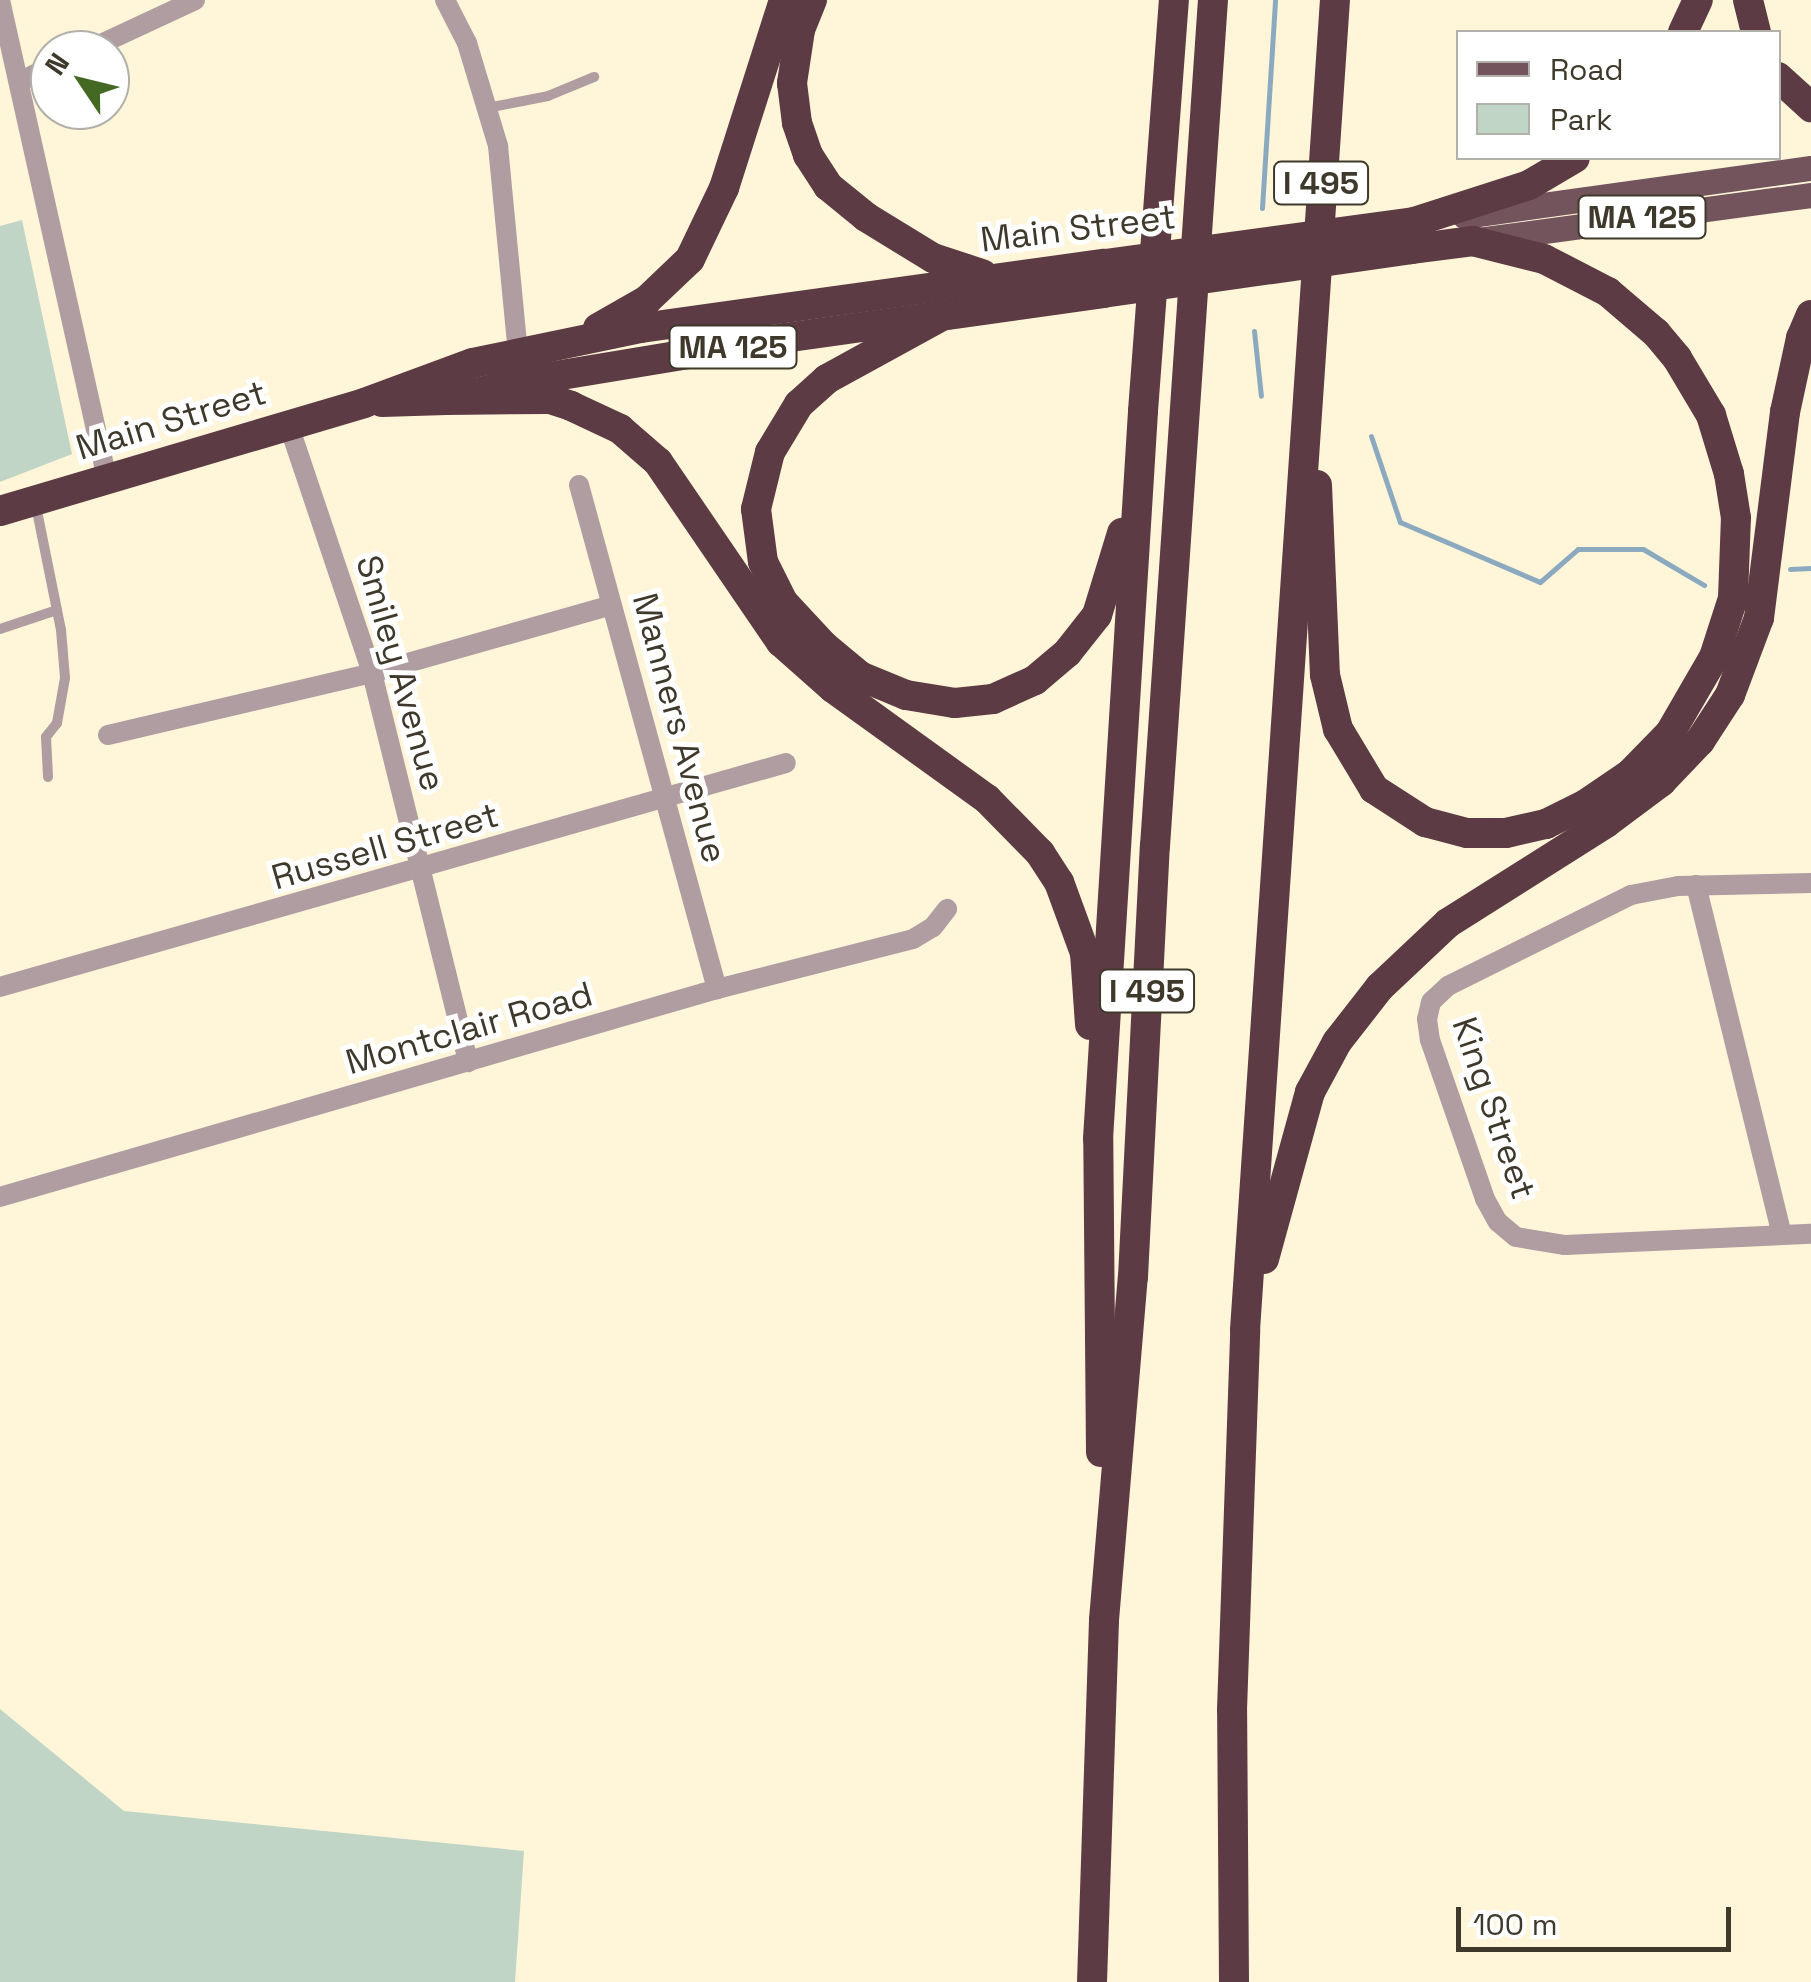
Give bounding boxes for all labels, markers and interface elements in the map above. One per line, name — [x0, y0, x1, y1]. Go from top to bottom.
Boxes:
north arrow — [30, 30, 130, 130]
legend — [1456, 30, 1781, 160]
text: N — [37, 46, 77, 82]
text: Road — [1550, 50, 1624, 89]
text: Park — [1550, 100, 1612, 139]
road number: I 495 — [1271, 156, 1371, 210]
road number: MA 125 — [1577, 190, 1707, 244]
street label: Main Street — [978, 195, 1178, 261]
road number: MA 125 — [668, 320, 798, 374]
street label: Main Street — [71, 371, 271, 469]
street label: Smiley Avenue — [347, 550, 455, 796]
street label: Manners Avenue — [624, 588, 736, 868]
street label: Russell Street — [267, 794, 503, 898]
road number: I 495 — [1097, 964, 1197, 1018]
street label: Montclair Road — [341, 973, 597, 1083]
street label: King Street — [1443, 1011, 1545, 1205]
scale bar — [1461, 1887, 1736, 1949]
text: 100 m — [1473, 1905, 1558, 1944]

